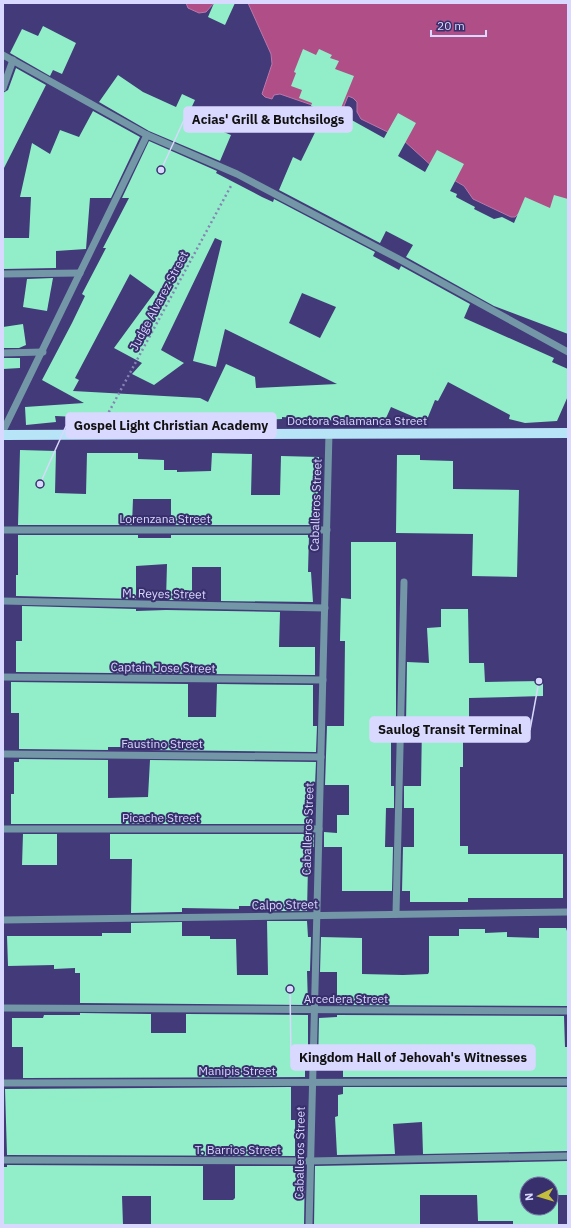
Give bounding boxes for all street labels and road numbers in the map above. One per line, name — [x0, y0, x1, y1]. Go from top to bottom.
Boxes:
street label: Judge Alvarez Street — [126, 248, 191, 353]
street label: Doctora Salamanca Street — [287, 413, 427, 428]
street label: Caballeros Street — [306, 458, 325, 552]
street label: Lorenzana Street — [119, 511, 211, 526]
street label: M. Reyes Street — [122, 585, 206, 602]
street label: Captain Jose Street — [110, 659, 216, 676]
street label: Faustino Street — [121, 736, 203, 751]
street label: Caballeros Street — [298, 782, 317, 876]
street label: Picache Street — [122, 810, 200, 825]
street label: Calpo Street — [252, 896, 318, 913]
street label: Arcedera Street — [304, 991, 388, 1006]
street label: Manipis Street — [198, 1063, 276, 1078]
street label: Caballeros Street — [291, 1106, 308, 1200]
street label: T. Barrios Street — [195, 1142, 281, 1157]

